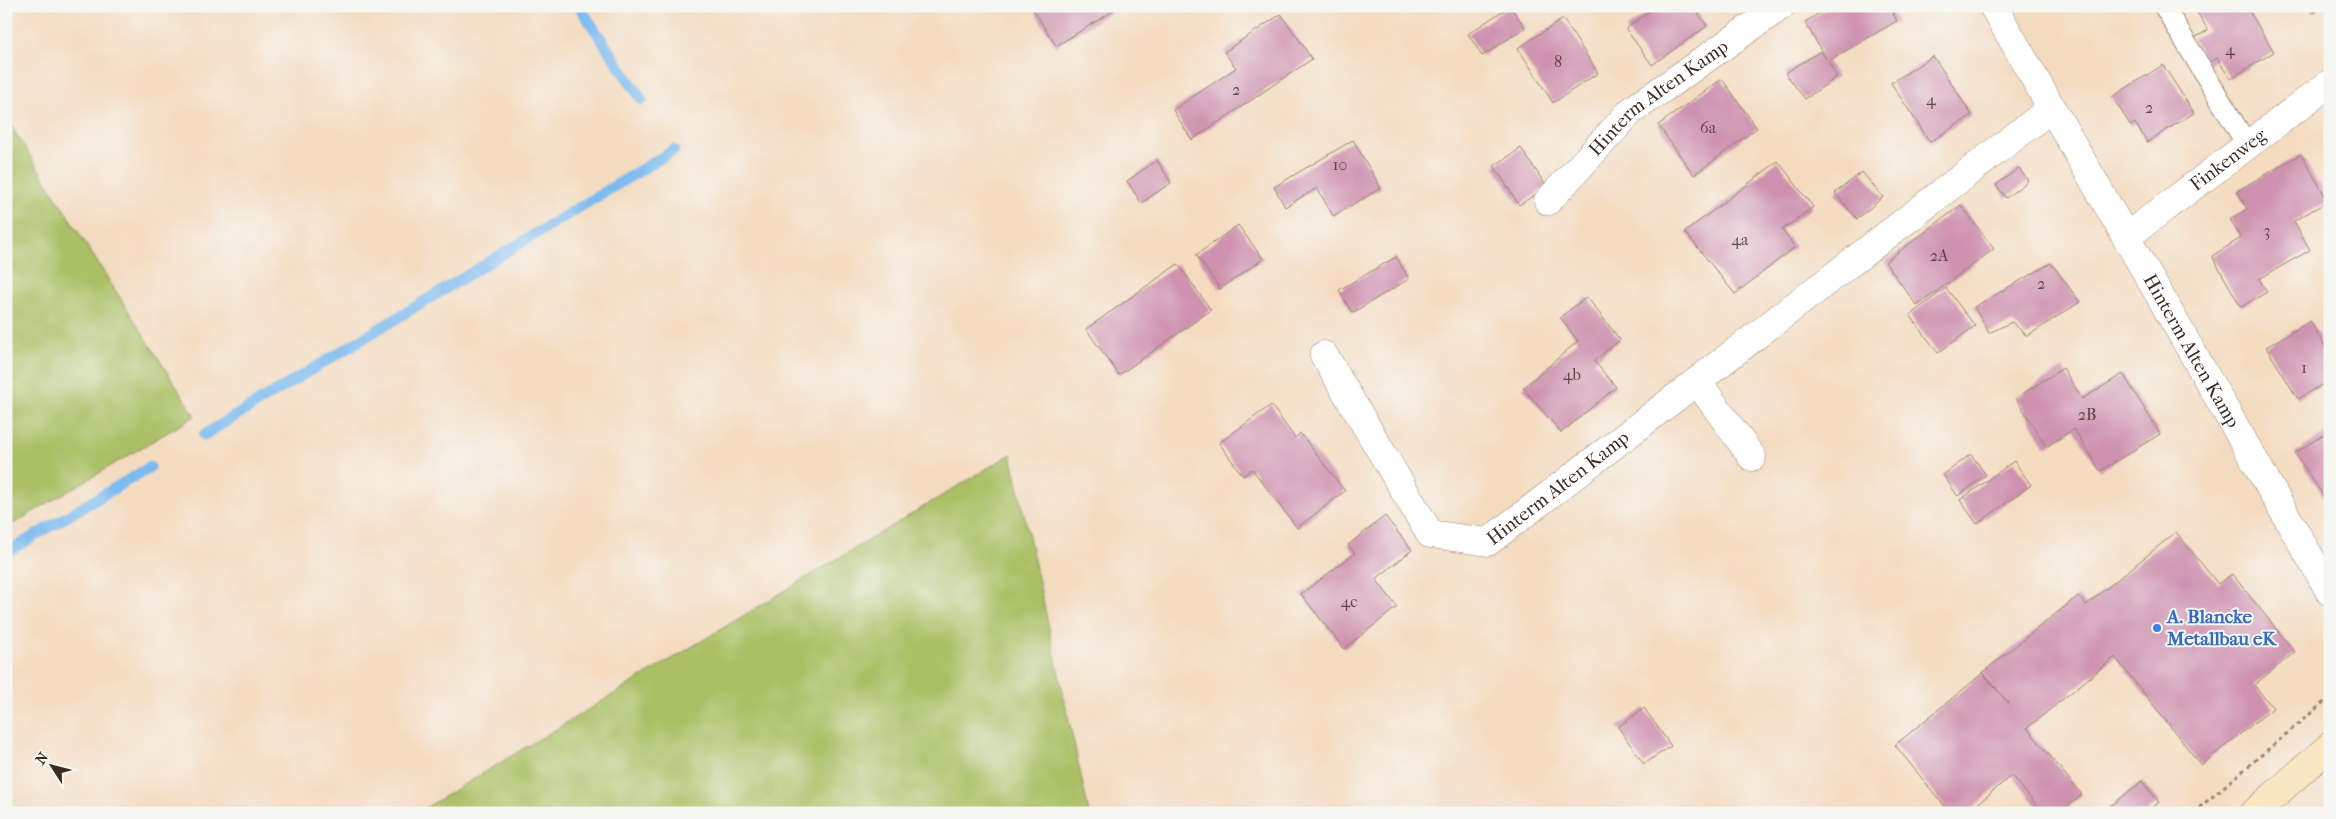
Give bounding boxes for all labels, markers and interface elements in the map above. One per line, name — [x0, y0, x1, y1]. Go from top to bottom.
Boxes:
street label: Hinterm Alten Kamp — [1584, 35, 1733, 160]
house number: 4 — [2225, 40, 2235, 59]
house number: 8 — [1554, 52, 1562, 71]
house number: 2 — [1232, 80, 1240, 99]
house number: 4 — [1926, 90, 1936, 109]
house number: 2 — [2145, 98, 2153, 117]
house number: 6a — [1700, 118, 1717, 137]
street label: Finkenweg — [2186, 124, 2271, 196]
house number: 10 — [1333, 155, 1347, 174]
house number: 3 — [2264, 221, 2270, 240]
house number: 4a — [1732, 230, 1749, 249]
house number: 2A — [1930, 246, 1949, 265]
street label: Hinterm Alten Kamp — [2139, 270, 2244, 432]
house number: 2 — [2037, 274, 2045, 293]
house number: 1 — [2301, 358, 2307, 377]
house number: 4b — [1563, 365, 1581, 384]
house number: 2B — [2078, 405, 2096, 424]
street label: Hinterm Alten Kamp — [1483, 426, 1634, 550]
house number: 4c — [1341, 592, 1357, 611]
place label: A. Blancke Metallbau eK — [2166, 606, 2277, 650]
marker: A. Blancke Metallbau eK — [2151, 622, 2163, 634]
north arrow — [28, 742, 78, 792]
text: N — [32, 749, 52, 768]

